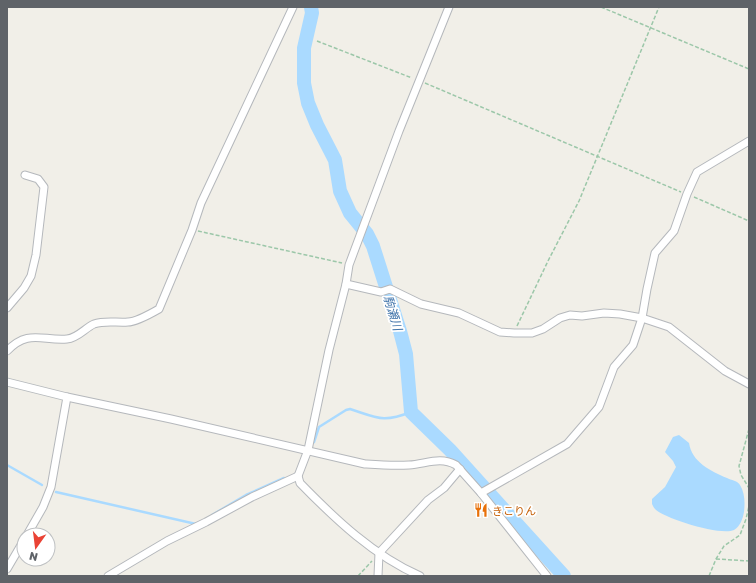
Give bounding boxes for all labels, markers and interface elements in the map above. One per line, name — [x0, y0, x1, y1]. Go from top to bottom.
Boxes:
water label: 駒瀬川 — [381, 294, 406, 334]
restaurant icon: きこりん — [473, 502, 489, 518]
place label: きこりん — [492, 504, 536, 517]
north arrow — [16, 527, 56, 567]
text: N — [28, 550, 39, 565]

